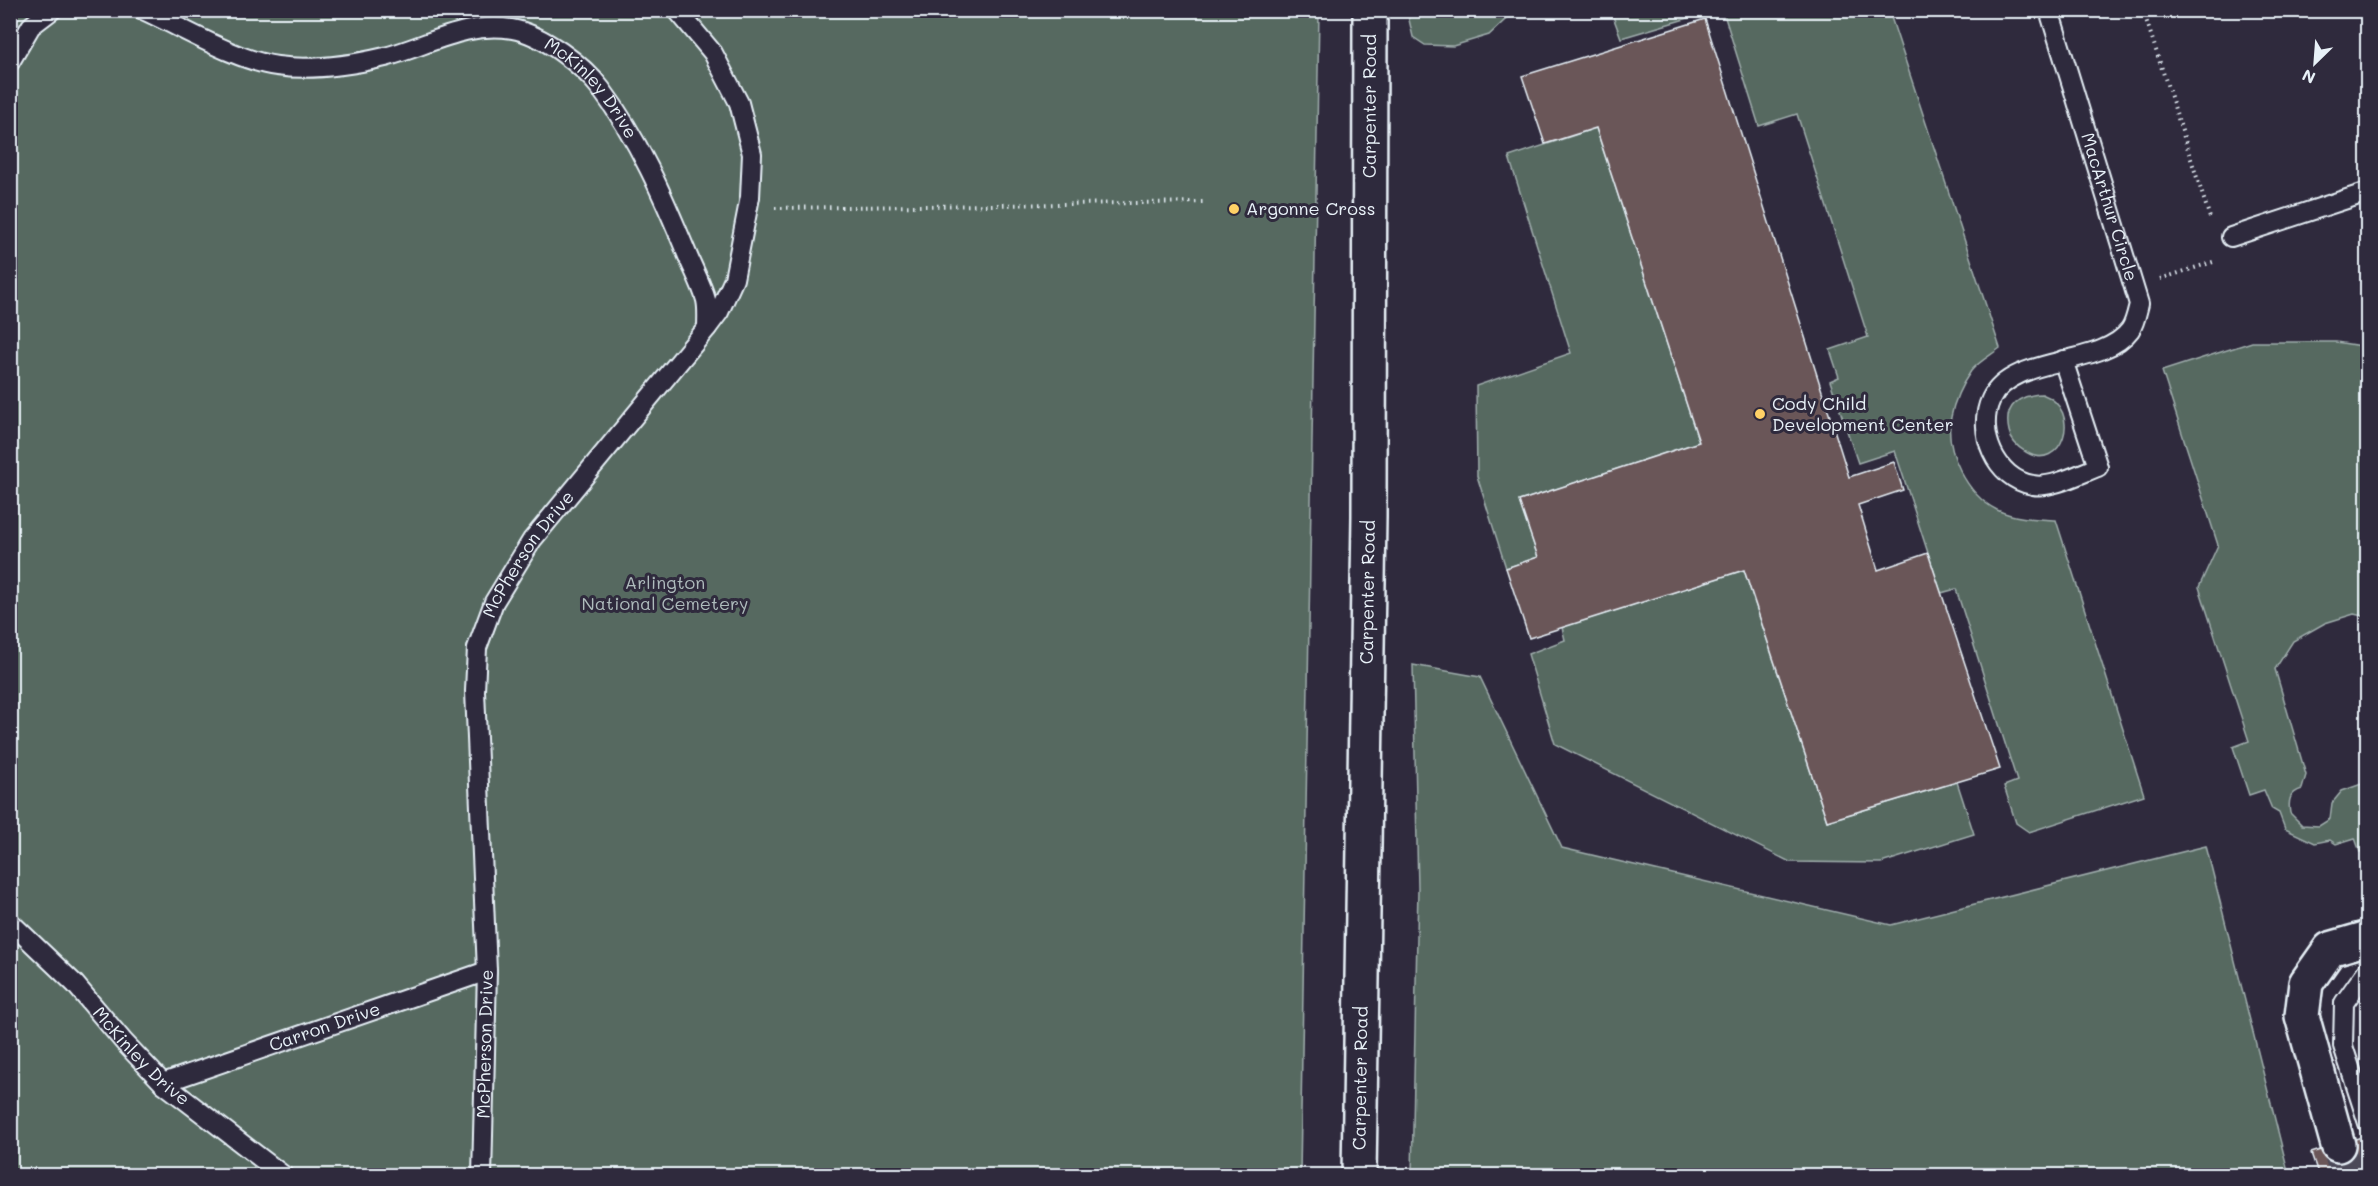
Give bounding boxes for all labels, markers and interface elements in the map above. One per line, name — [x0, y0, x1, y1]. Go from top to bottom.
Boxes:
street label: McKinley Drive — [540, 31, 644, 143]
north arrow — [2285, 33, 2345, 93]
street label: Carpenter Road — [1357, 34, 1381, 178]
text: N — [2299, 65, 2318, 89]
street label: MacArthur Circle — [2076, 129, 2144, 284]
place label: Argonne Cross — [1246, 196, 1376, 220]
marker: Argonne Cross — [1227, 202, 1241, 216]
place label: Cody Child Development Center — [1772, 391, 1954, 436]
marker: Cody Child Development Center — [1753, 407, 1767, 421]
street label: McPherson Drive — [476, 485, 579, 621]
street label: Carpenter Road — [1354, 520, 1380, 664]
park label: Arlington National Cemetery — [581, 570, 749, 615]
street label: McPherson Drive — [470, 969, 498, 1119]
street label: Carron Drive — [265, 996, 383, 1057]
street label: McKinley Drive — [88, 1001, 195, 1110]
street label: Carpenter Road — [1346, 1006, 1373, 1150]

